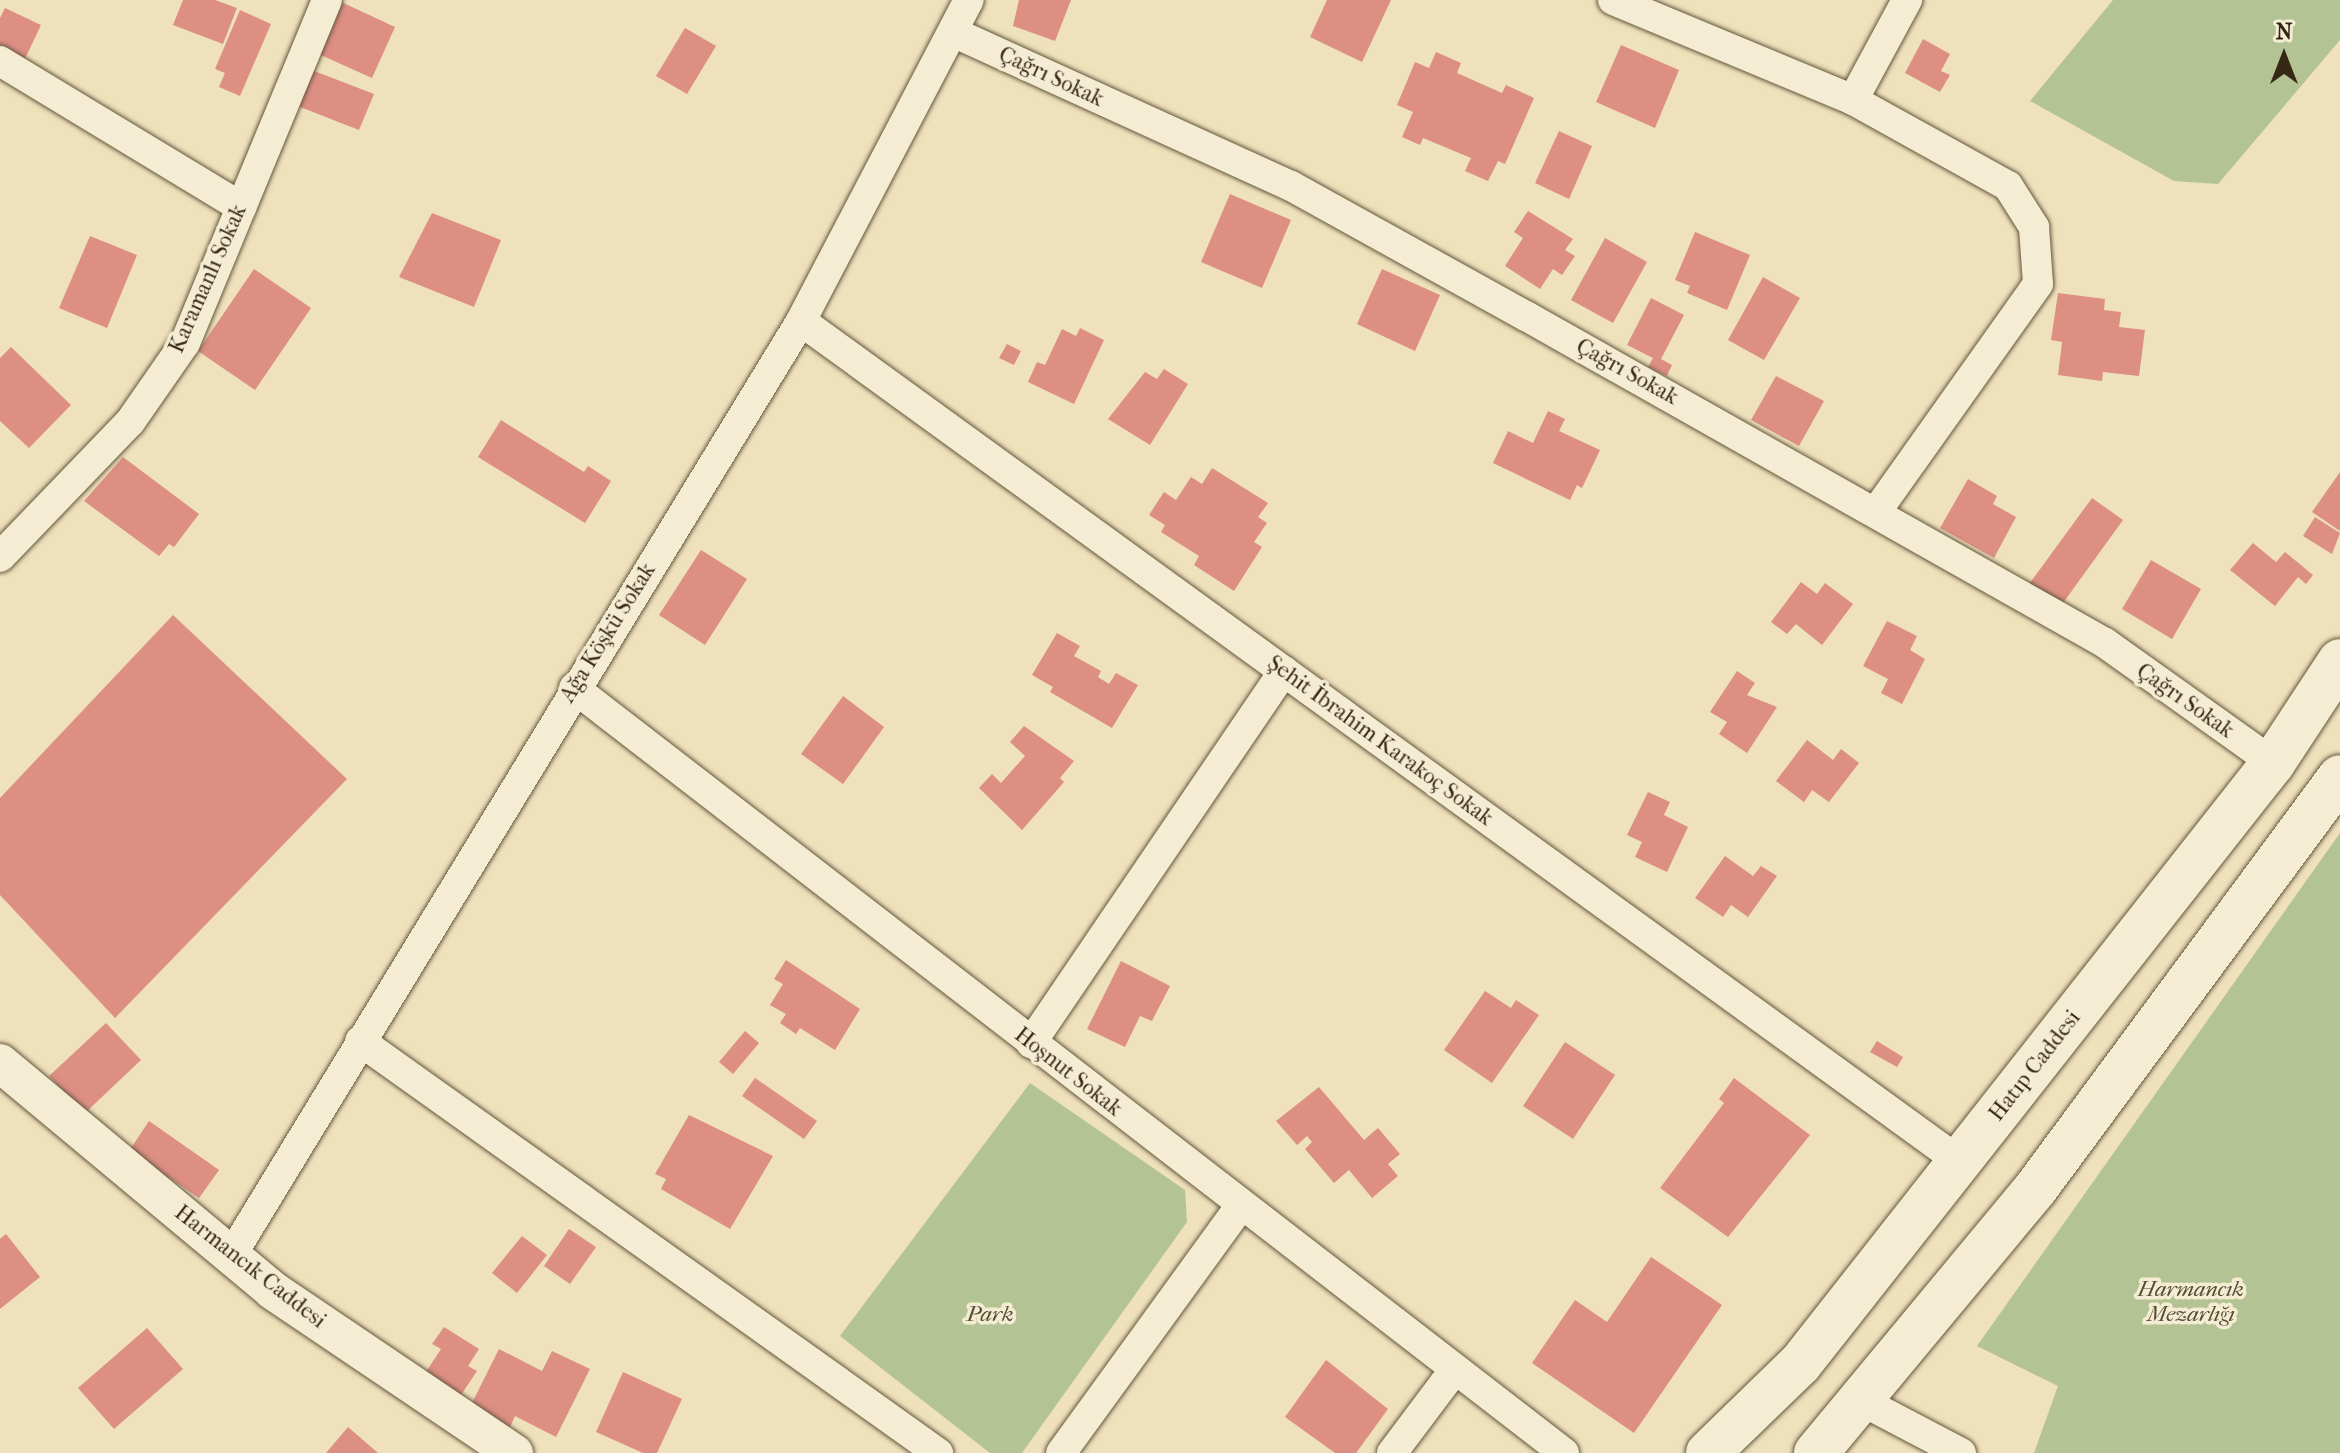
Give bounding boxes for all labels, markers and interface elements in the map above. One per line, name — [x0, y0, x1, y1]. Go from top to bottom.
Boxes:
north arrow — [2244, 16, 2324, 96]
text: N — [2276, 19, 2292, 45]
street label: Çağrı Sokak — [994, 41, 1108, 113]
street label: Karamanlı Sokak — [163, 201, 253, 357]
street label: Çağrı Sokak — [1571, 333, 1683, 411]
street label: Ağa Köşkü Sokak — [555, 558, 661, 708]
street label: Şehit İbrahim Karakoç Sokak — [1262, 650, 1498, 832]
street label: Çağrı Sokak — [2131, 658, 2239, 744]
street label: Hatıp Caddesi — [1984, 1005, 2086, 1127]
street label: Hoşnut Sokak — [1009, 1022, 1127, 1122]
street label: Harmancık Caddesi — [169, 1200, 331, 1334]
park label: Harmancık Mezarlığı — [2138, 1276, 2244, 1328]
park label: Park — [967, 1302, 1013, 1328]

